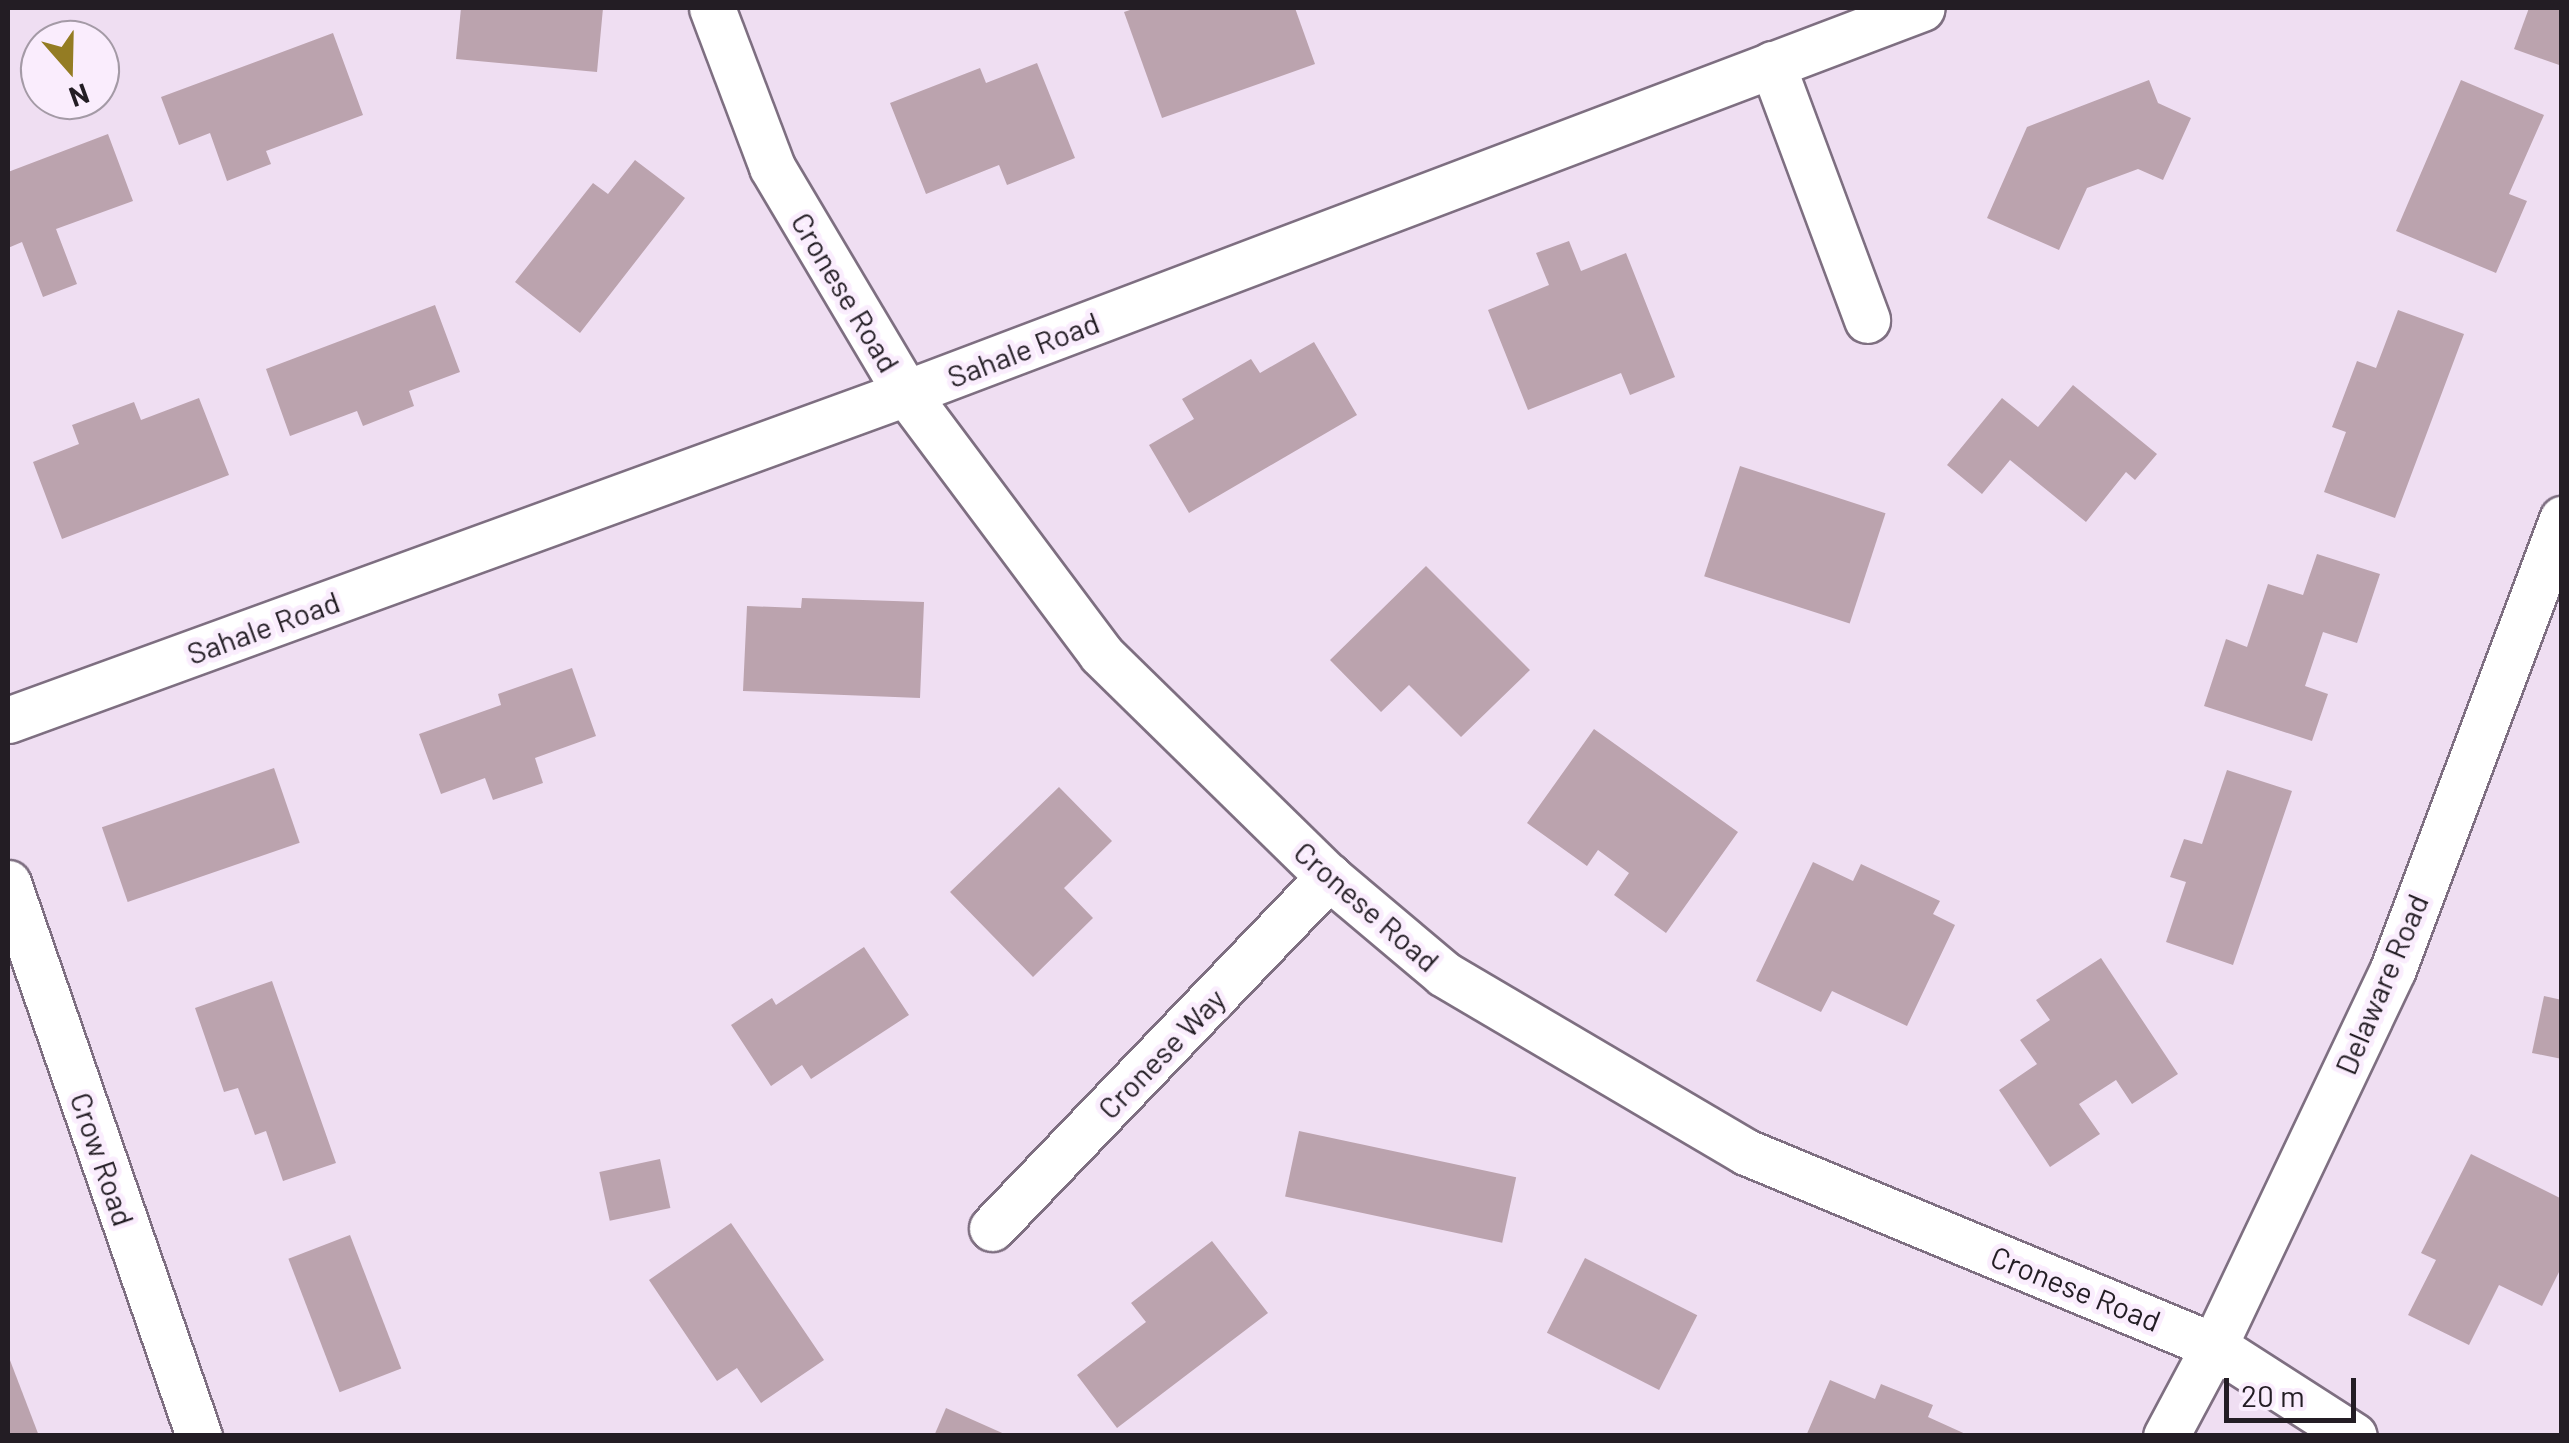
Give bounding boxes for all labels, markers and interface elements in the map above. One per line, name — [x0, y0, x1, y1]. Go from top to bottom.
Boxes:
north arrow — [20, 20, 120, 120]
text: N — [65, 77, 94, 115]
street label: Cronese Road — [784, 206, 908, 378]
street label: Sahale Road — [942, 304, 1104, 394]
street label: Sahale Road — [182, 583, 344, 671]
street label: Cronese Road — [1287, 833, 1447, 979]
street label: Delaware Road — [2327, 888, 2435, 1080]
street label: Cronese Way — [1090, 980, 1232, 1126]
street label: Crow Road — [63, 1088, 143, 1230]
street label: Cronese Road — [1986, 1238, 2166, 1338]
scale bar — [2229, 1358, 2362, 1420]
text: 20 m — [2241, 1377, 2305, 1413]

